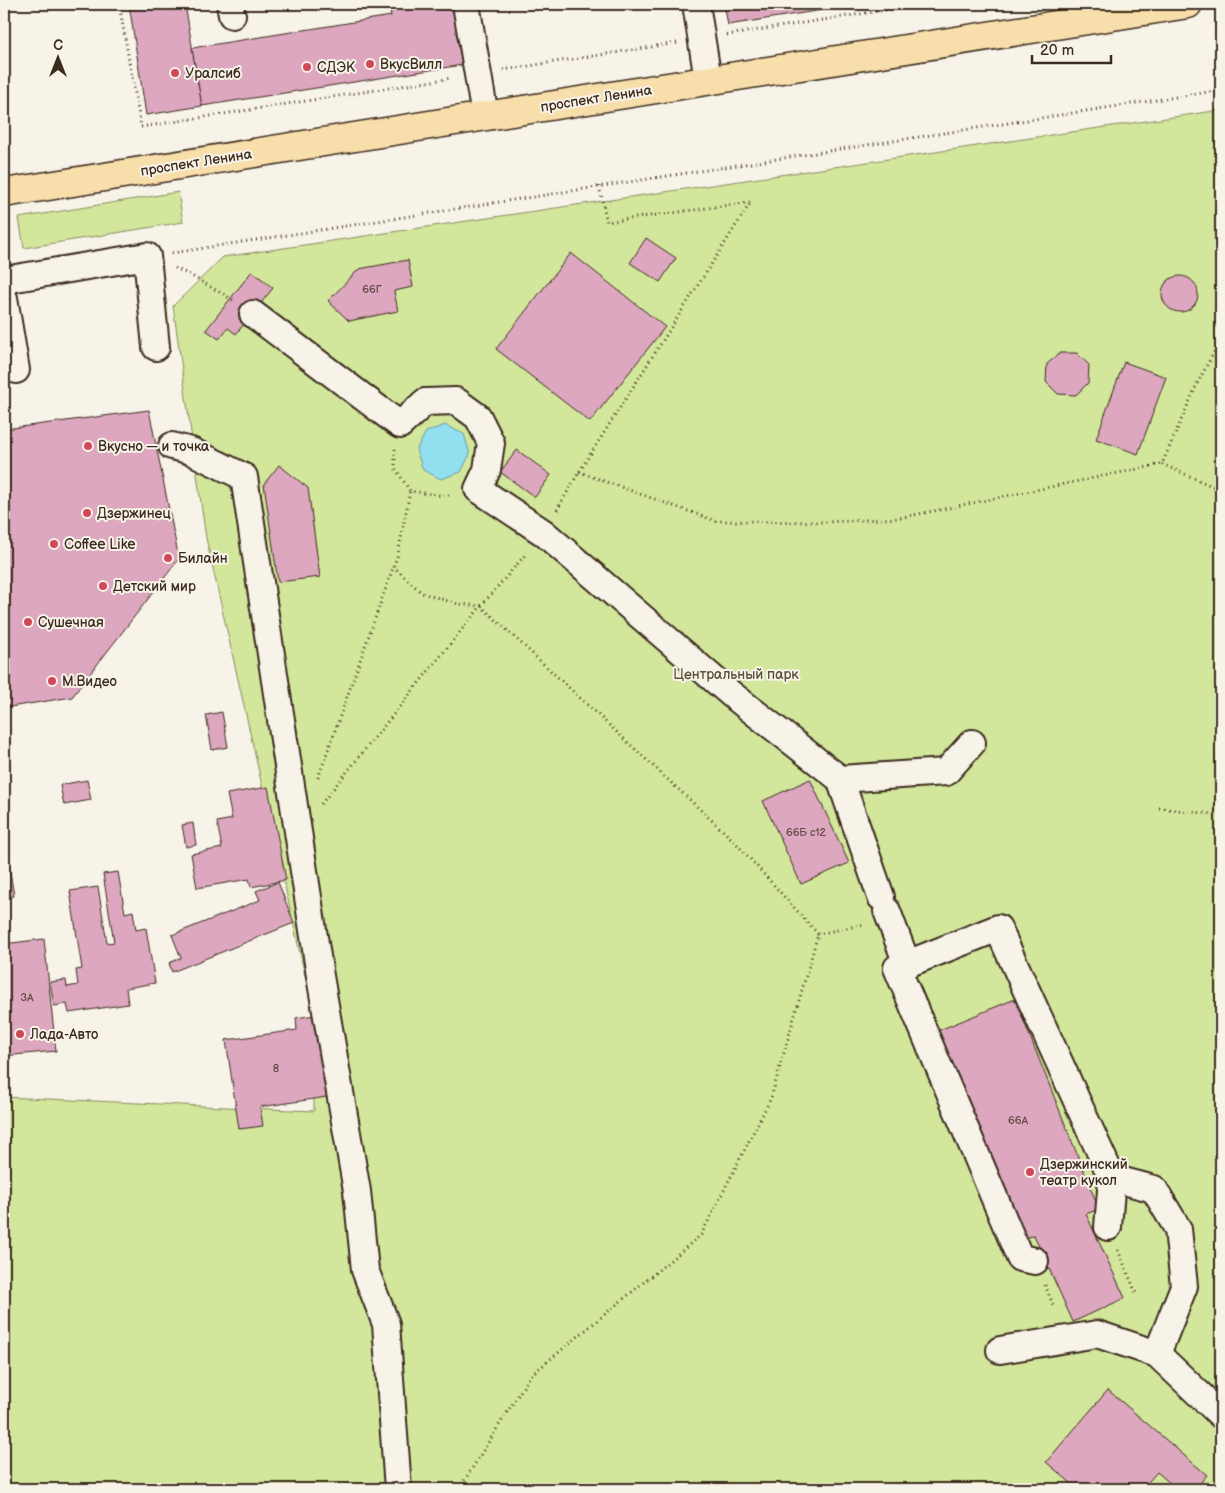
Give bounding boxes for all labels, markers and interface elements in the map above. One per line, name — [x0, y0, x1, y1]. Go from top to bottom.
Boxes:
north arrow — [32, 32, 82, 82]
scale bar — [1032, 32, 1111, 64]
text: С — [53, 37, 63, 54]
text: 20 m — [1040, 41, 1074, 60]
place label: ВкусВилл — [380, 56, 442, 73]
marker: ВкусВилл — [364, 58, 376, 70]
place label: СДЭК — [317, 59, 356, 76]
marker: СДЭК — [301, 61, 313, 73]
place label: Уралсиб — [185, 65, 241, 82]
marker: Уралсиб — [169, 67, 181, 79]
street label: проспект Ленина — [539, 81, 654, 116]
street label: проспект Ленина — [139, 145, 254, 180]
house number: 66Г — [362, 283, 382, 296]
place label: Вкусно — и точка — [98, 438, 210, 455]
marker: Вкусно — и точка — [82, 440, 94, 452]
place label: Дзержинец — [97, 505, 171, 522]
marker: Дзержинец — [81, 507, 93, 519]
place label: Coffee Like — [64, 536, 136, 553]
marker: Coffee Like — [48, 538, 60, 550]
place label: Билайн — [178, 550, 228, 567]
marker: Билайн — [162, 552, 174, 564]
place label: Детский мир — [113, 578, 196, 595]
marker: Детский мир — [97, 580, 109, 592]
place label: Сушечная — [38, 614, 104, 631]
marker: Сушечная — [22, 616, 34, 628]
park label: Центральный парк — [673, 666, 799, 683]
place label: М.Видео — [62, 673, 117, 690]
marker: М.Видео — [46, 675, 58, 687]
house number: 66Б с12 — [786, 826, 827, 839]
house number: 3А — [20, 991, 34, 1004]
place label: Лада-Авто — [29, 1026, 98, 1043]
marker: Лада-Авто — [14, 1028, 26, 1040]
house number: 8 — [273, 1062, 279, 1075]
house number: 66А — [1008, 1114, 1028, 1127]
place label: Дзержинский театр кукол — [1040, 1156, 1128, 1189]
marker: Дзержинский театр кукол — [1024, 1166, 1036, 1178]

